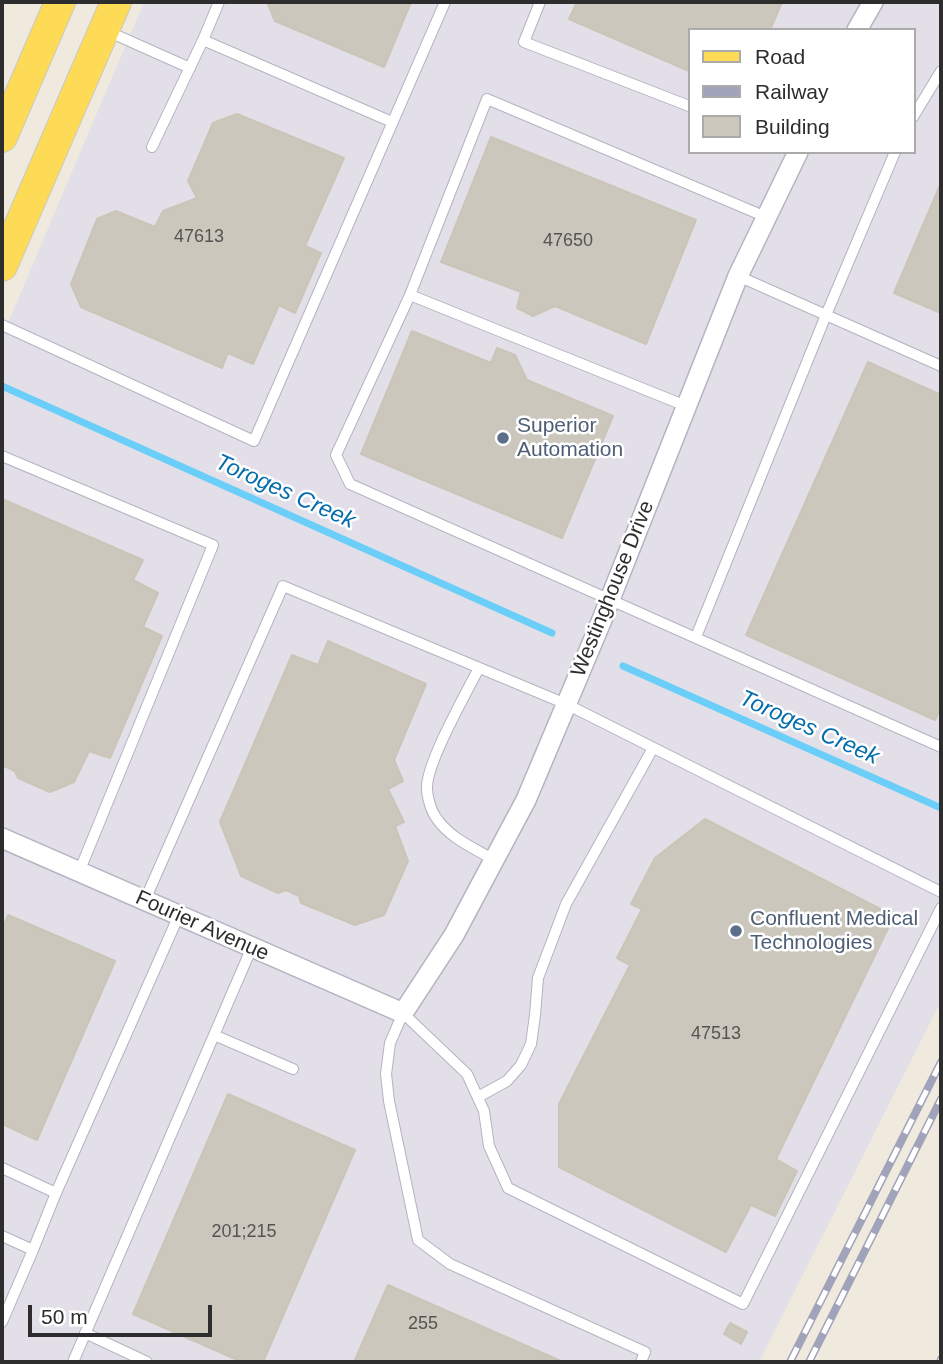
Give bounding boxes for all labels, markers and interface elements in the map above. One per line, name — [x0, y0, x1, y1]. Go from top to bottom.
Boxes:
legend — [688, 28, 915, 154]
text: Road — [755, 45, 805, 68]
text: Railway — [755, 80, 829, 103]
text: Building — [755, 115, 830, 138]
house number: 47613 — [174, 226, 224, 248]
house number: 47650 — [543, 230, 593, 252]
place label: Superior Automation — [517, 413, 623, 463]
marker: Superior Automation — [495, 430, 511, 446]
water label: Toroges Creek — [211, 449, 359, 535]
street label: Westinghouse Drive — [566, 497, 660, 681]
water label: Toroges Creek — [735, 685, 883, 771]
street label: Fourier Avenue — [131, 885, 273, 967]
place label: Confluent Medical Technologies — [750, 906, 918, 956]
marker: Confluent Medical Technologies — [728, 923, 744, 939]
house number: 47513 — [691, 1023, 741, 1045]
house number: 201;215 — [211, 1221, 277, 1243]
scale bar — [32, 1290, 215, 1334]
text: 50 m — [41, 1305, 88, 1328]
house number: 255 — [408, 1313, 438, 1335]

